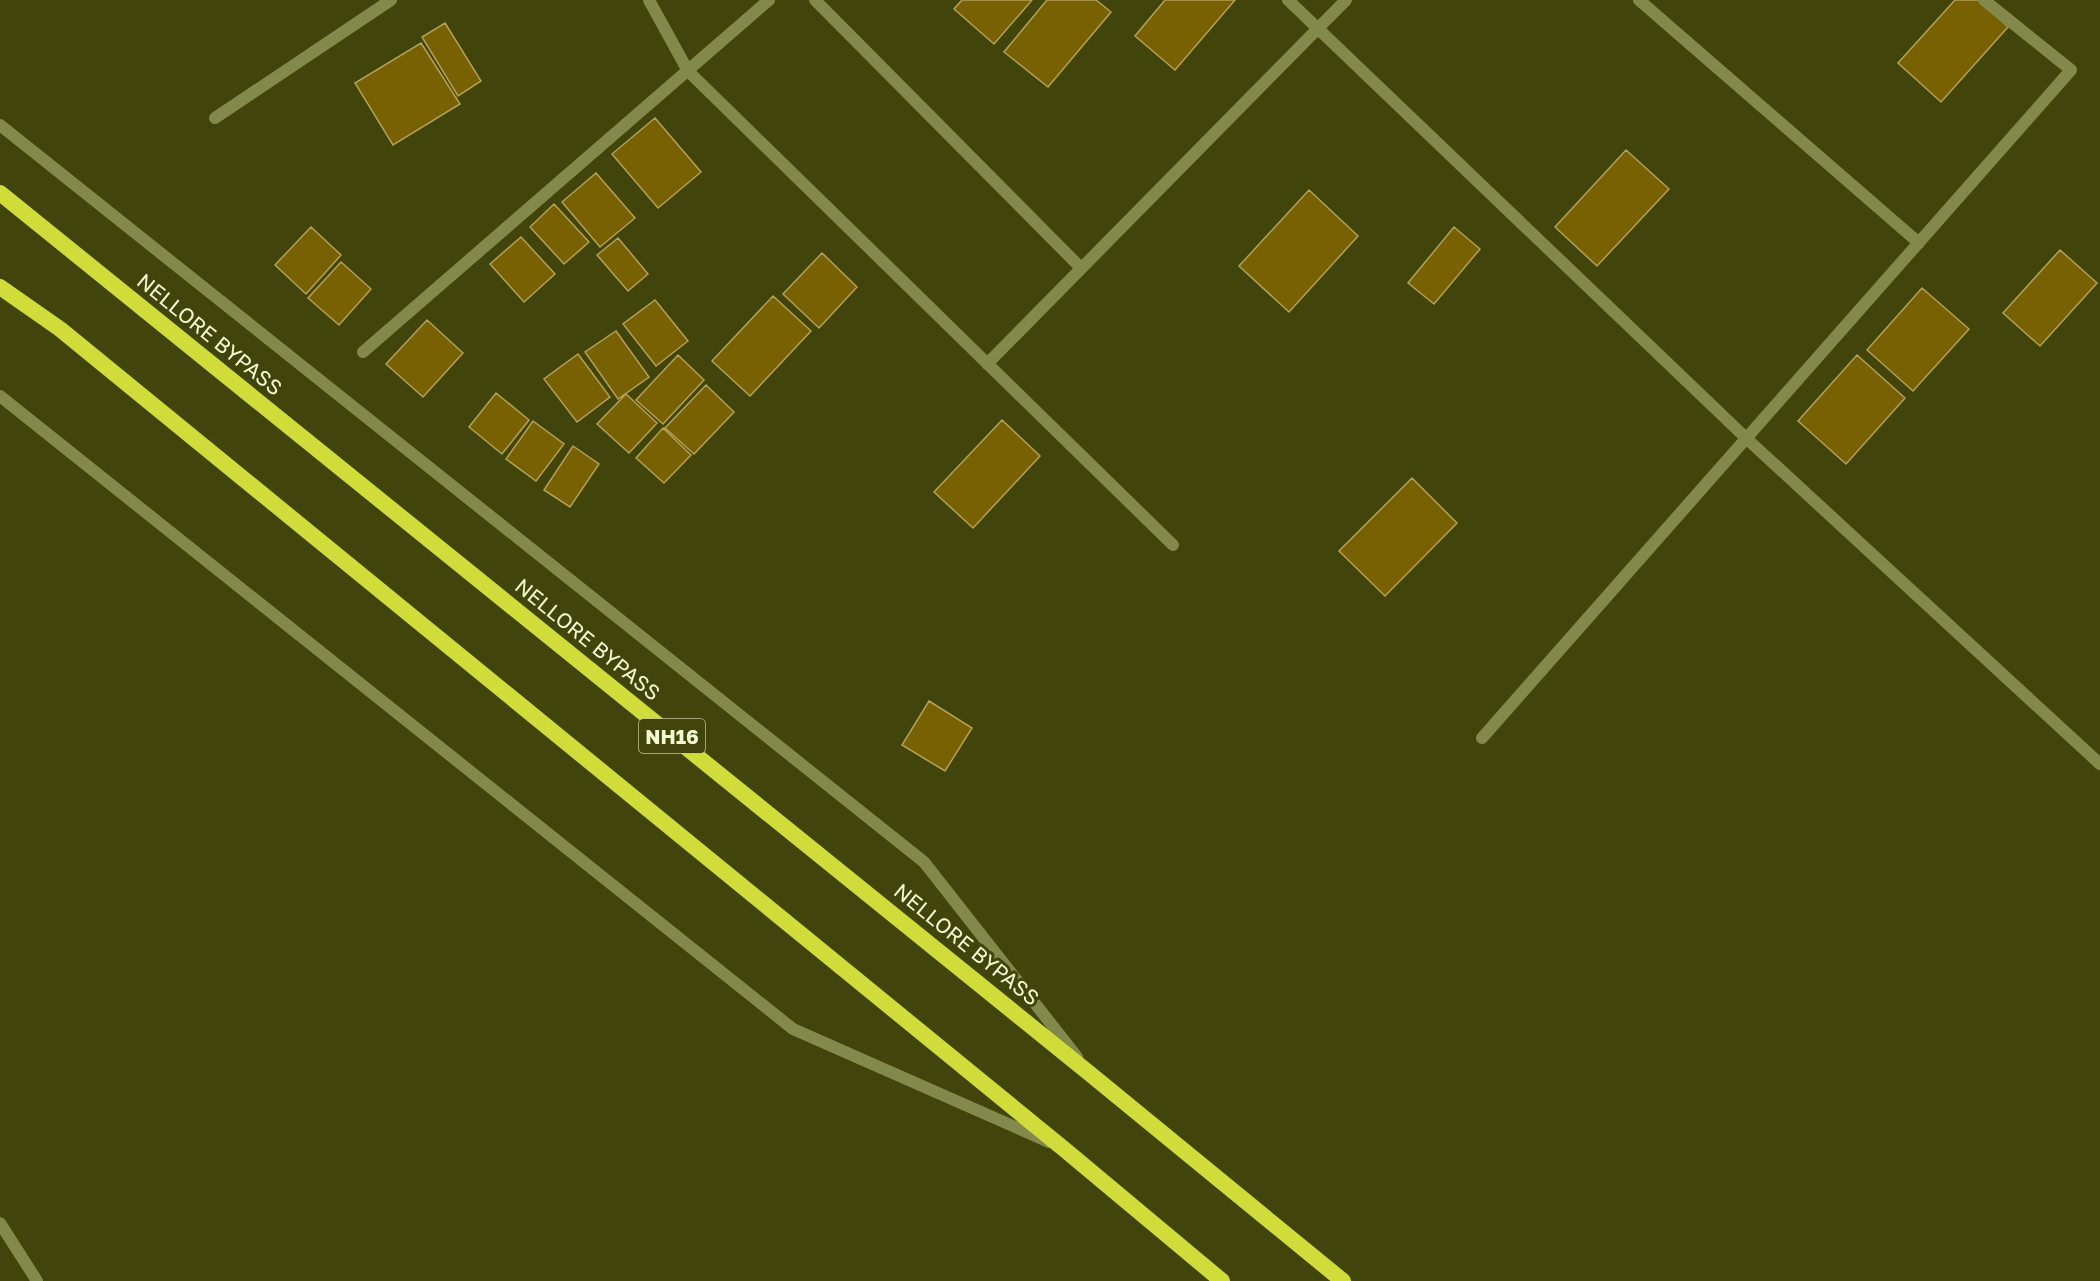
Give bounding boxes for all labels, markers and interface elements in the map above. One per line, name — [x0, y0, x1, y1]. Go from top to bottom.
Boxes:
street label: NELLORE BYPASS — [132, 267, 288, 401]
street label: NELLORE BYPASS — [510, 572, 666, 706]
road number: NH16 — [639, 719, 705, 753]
street label: NELLORE BYPASS — [889, 877, 1045, 1011]

